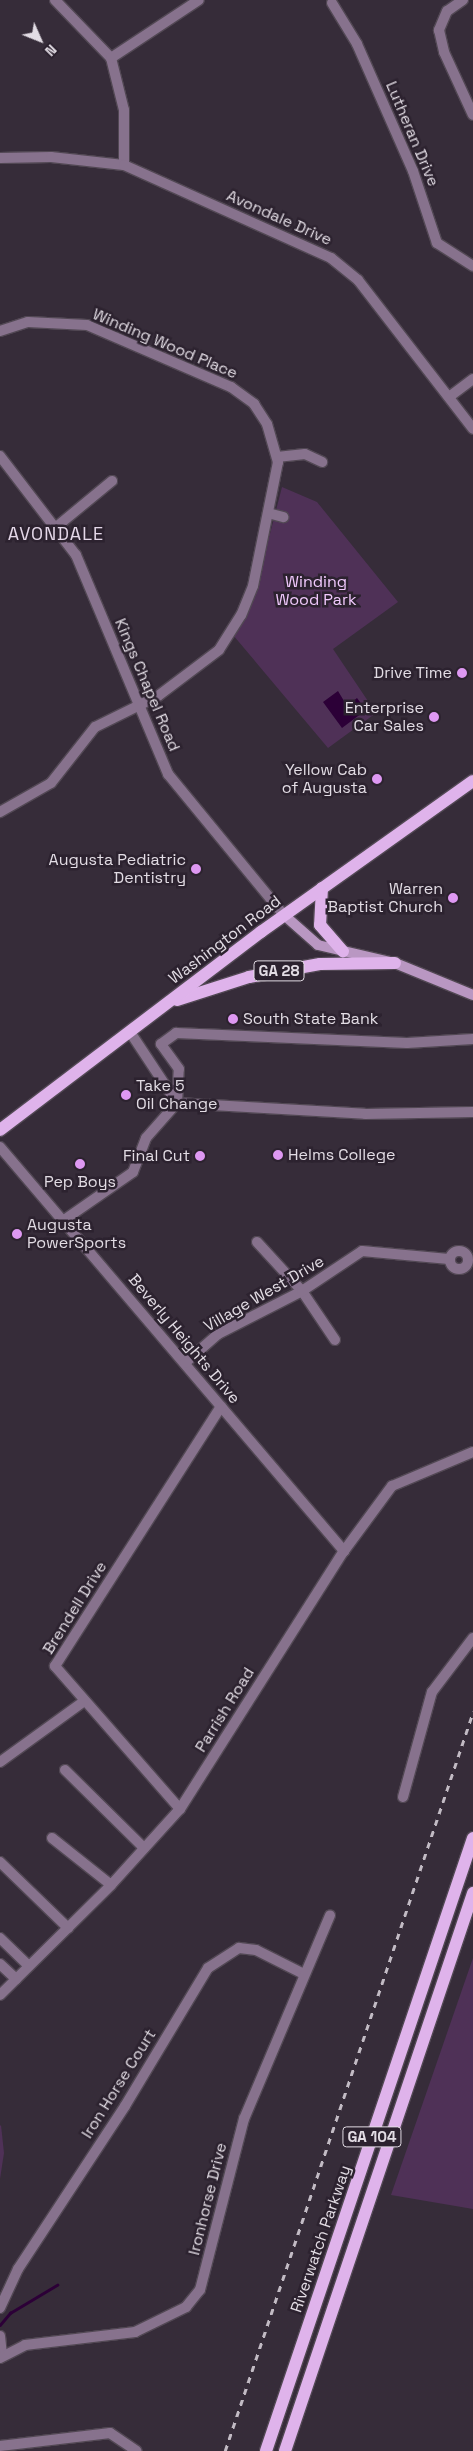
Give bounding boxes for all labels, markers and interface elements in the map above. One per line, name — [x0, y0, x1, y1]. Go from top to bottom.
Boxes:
north arrow — [15, 15, 65, 65]
text: N — [41, 41, 61, 60]
street label: Lutheran Drive — [381, 79, 443, 189]
street label: Avondale Drive — [223, 186, 335, 250]
street label: Winding Wood Place — [90, 305, 240, 383]
district label: AVONDALE — [7, 523, 105, 545]
park label: Winding Wood Park — [275, 572, 357, 610]
street label: Kings Chapel Road — [110, 616, 184, 754]
place label: Drive Time — [373, 663, 452, 683]
marker: Drive Time — [456, 667, 468, 679]
place label: Enterprise Car Sales — [345, 698, 424, 736]
marker: Enterprise Car Sales — [428, 711, 440, 723]
place label: Yellow Cab of Augusta — [282, 760, 367, 798]
marker: Yellow Cab of Augusta — [371, 773, 383, 785]
place label: Augusta Pediatric Dentistry — [49, 850, 186, 888]
marker: Augusta Pediatric Dentistry — [190, 863, 202, 875]
place label: Warren Baptist Church — [327, 879, 443, 917]
street label: Washington Road — [165, 892, 285, 988]
marker: Warren Baptist Church — [447, 892, 459, 904]
road number: GA 28 — [253, 958, 305, 984]
place label: South State Bank — [243, 1009, 378, 1029]
marker: South State Bank — [227, 1013, 239, 1025]
place label: Take 5 Oil Change — [136, 1076, 217, 1114]
marker: Take 5 Oil Change — [120, 1089, 132, 1101]
place label: Helms College — [288, 1145, 395, 1165]
place label: Final Cut — [123, 1146, 190, 1166]
marker: Helms College — [272, 1149, 284, 1161]
marker: Final Cut — [194, 1150, 206, 1162]
marker: Pep Boys — [74, 1158, 86, 1170]
place label: Pep Boys — [44, 1172, 116, 1192]
place label: Augusta PowerSports — [27, 1215, 126, 1253]
marker: Augusta PowerSports — [11, 1228, 23, 1240]
street label: Village West Drive — [200, 1252, 328, 1336]
street label: Beverly Heights Drive — [124, 1270, 244, 1408]
street label: Brendell Drive — [39, 1558, 111, 1658]
street label: Parrish Road — [191, 1664, 259, 1756]
street label: Iron Horse Court — [78, 2026, 160, 2142]
road number: GA 104 — [342, 2124, 402, 2150]
street label: Ironhorse Drive — [185, 2141, 231, 2257]
street label: Riverwatch Parkway — [287, 2163, 355, 2315]

